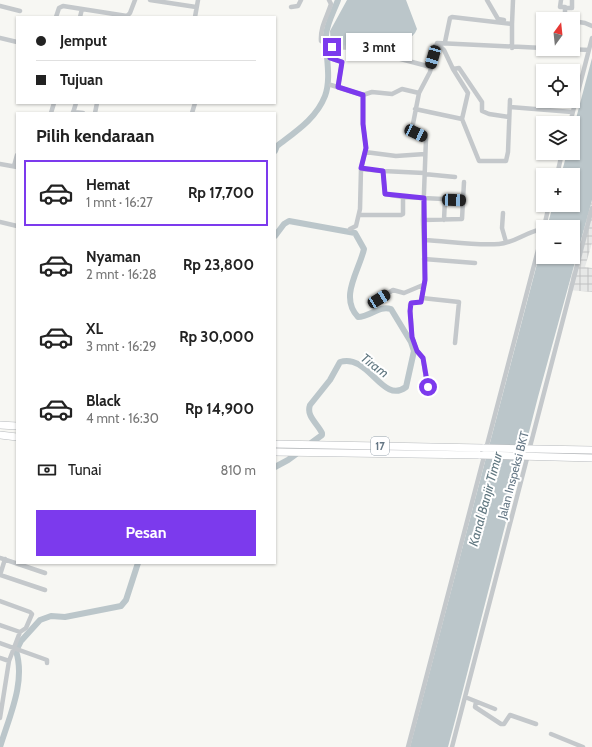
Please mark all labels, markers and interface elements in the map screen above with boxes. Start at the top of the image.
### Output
north arrow [536,12,580,56]
map controls [536,12,580,264]
text: Jemput [60,32,107,50]
callout: 3 mnt [346,33,412,61]
route end [323,38,341,56]
text: 3 mnt [363,39,395,55]
car [424,44,442,70]
button: locate [536,64,580,108]
text: Tujuan [60,71,103,89]
button: layers [536,116,580,160]
car [403,122,429,144]
text: Pilih kendaraan [36,125,154,147]
button: + [536,168,580,212]
icon: car [38,175,74,211]
text: Hemat [86,176,130,194]
text: Rp 17,700 [188,184,254,202]
text: 1 mnt · 16:27 [86,194,153,210]
car [442,194,466,206]
button: − [536,220,580,264]
icon: car [38,247,74,283]
text: Nyaman [86,248,141,266]
text: Rp 23,800 [183,256,254,274]
text: 2 mnt · 16:28 [86,266,157,282]
car [366,288,392,310]
icon: car [38,319,74,355]
text: XL [86,320,103,338]
text: Rp 30,000 [179,328,254,346]
text: 3 mnt · 16:29 [86,338,156,354]
water label: Tiram [358,349,392,381]
route start [419,378,437,396]
icon: car [38,391,74,427]
text: Black [86,392,121,410]
text: Rp 14,900 [185,400,254,418]
text: 4 mnt · 16:30 [86,410,159,426]
street label: Jalan Inspeksi BKT [494,429,532,521]
road number: 17 [371,437,389,455]
water label: Kanal Banjir Timur [465,449,506,548]
icon: cash [36,459,58,481]
text: Tunai [68,461,101,479]
text: 810 m [220,462,256,478]
button: Pesan [36,510,256,556]

